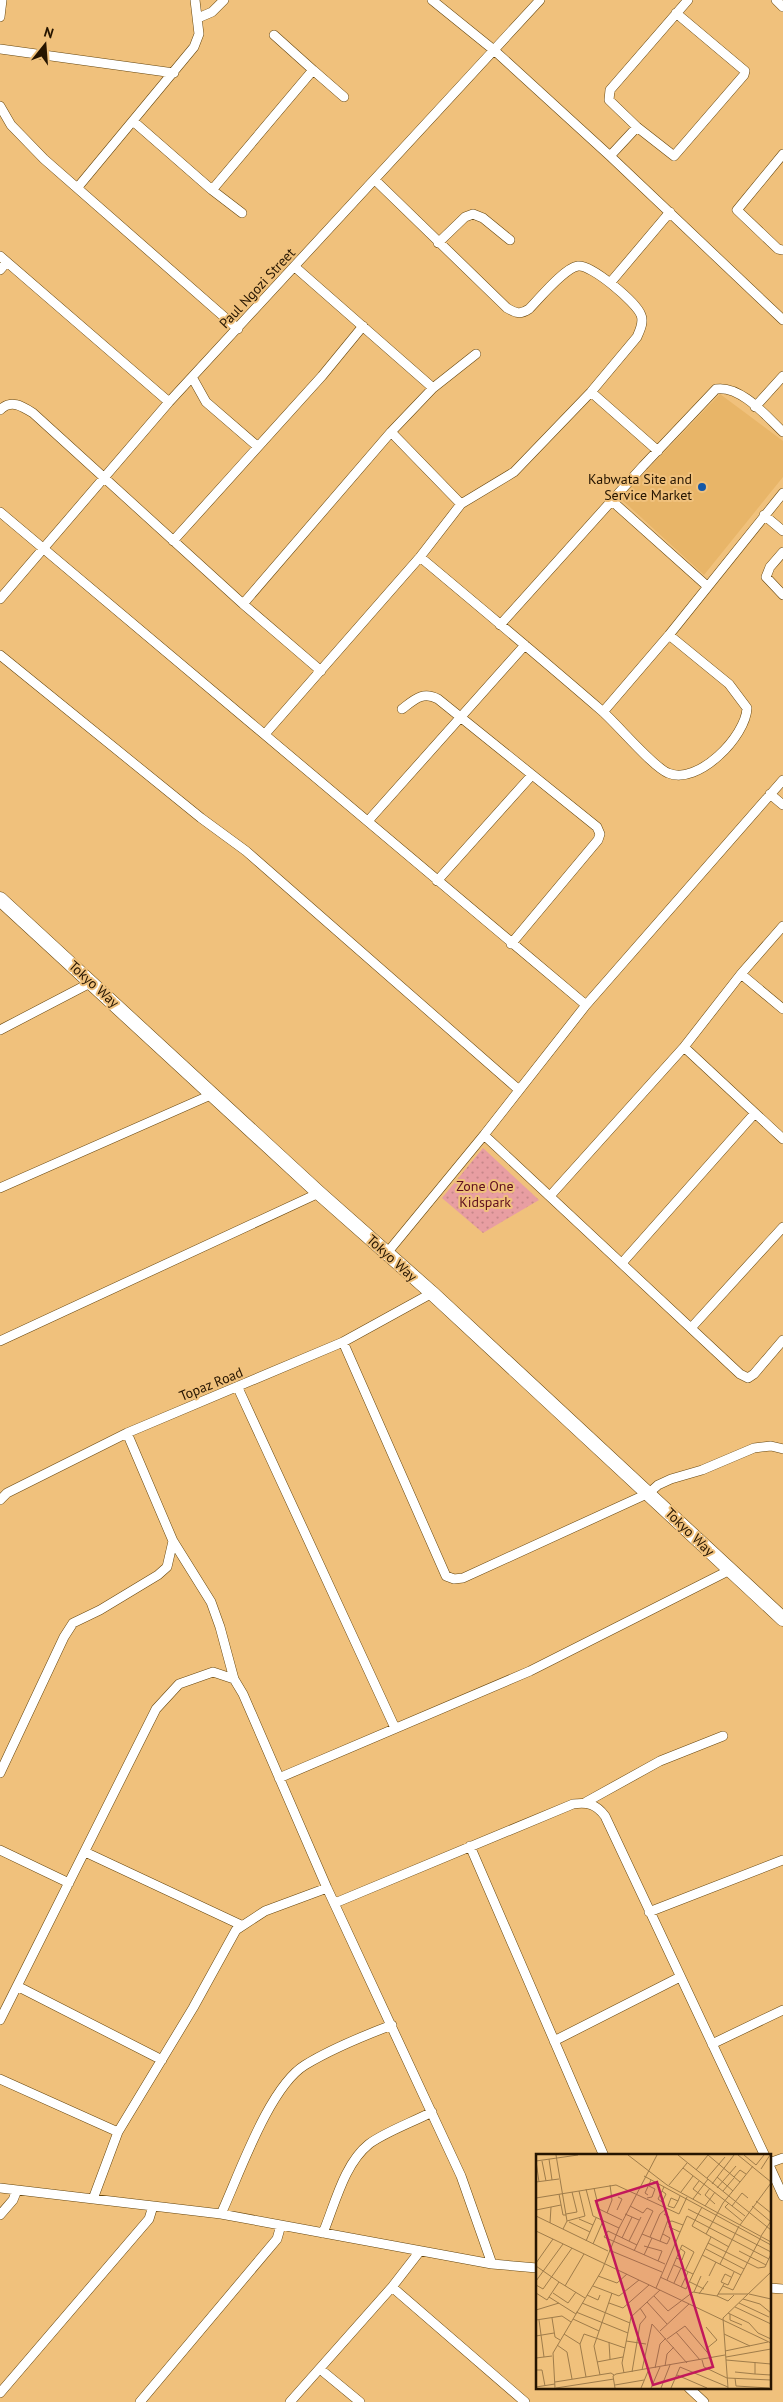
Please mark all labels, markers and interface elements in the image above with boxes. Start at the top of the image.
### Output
north arrow [20,20,70,70]
text: N [42,23,56,43]
street label: Paul Ngozi Street [215,244,299,332]
place label: Kabwata Site and Service Market [588,470,692,504]
marker: Kabwata Site and Service Market [696,481,708,493]
street label: Tokyo Way [65,957,123,1012]
park label: Zone One Kidspark [456,1177,514,1211]
street label: Tokyo Way [363,1231,421,1286]
street label: Topaz Road [176,1363,246,1405]
street label: Tokyo Way [661,1504,719,1560]
inset map [536,2154,770,2390]

